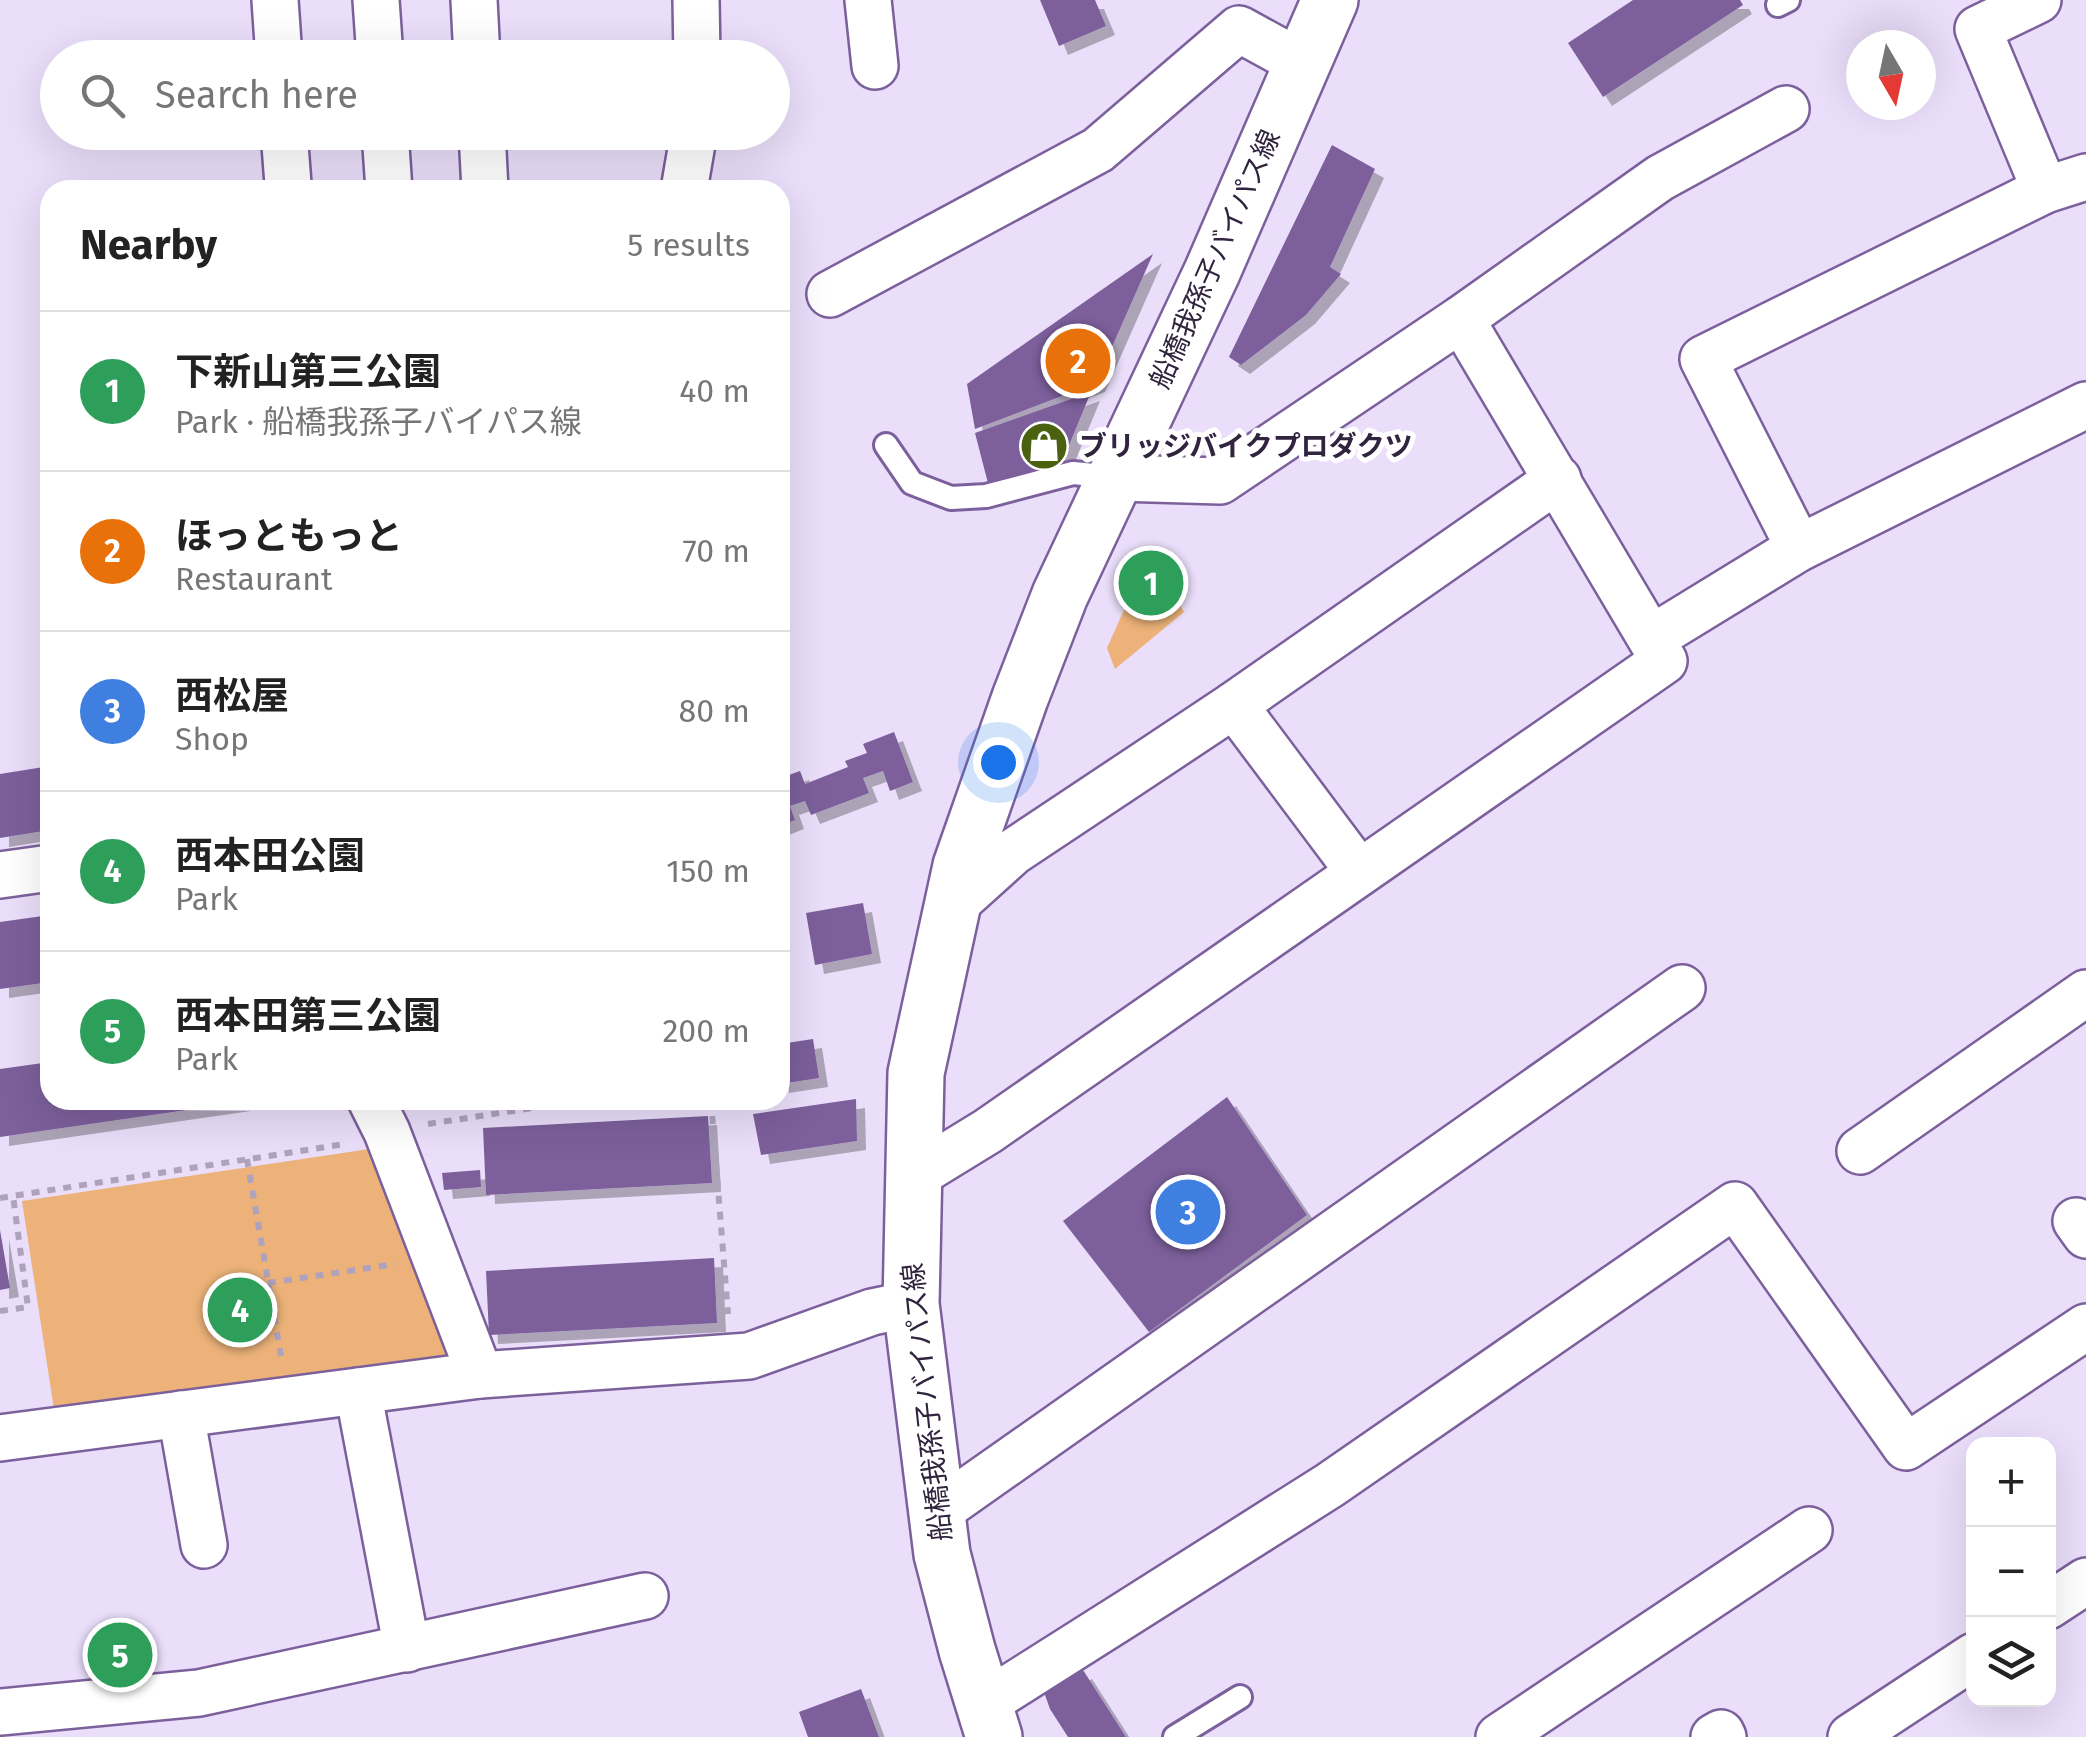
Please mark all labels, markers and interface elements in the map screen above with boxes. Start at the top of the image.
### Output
north arrow [1846,30,1936,120]
search box [40,40,790,150]
icon: search [75,68,130,123]
text: Search here [155,72,358,118]
street label: 船橋我孫子バイパス線 [1143,125,1287,393]
text: Nearby [80,220,217,270]
text: 5 results [627,226,750,264]
pin: 2 [1046,324,1110,398]
text: 下新山第三公園 [175,349,441,395]
text: 1 [105,372,120,410]
text: 40 m [679,372,750,410]
text: Park · 船橋我孫子バイパス線 [175,403,582,441]
shop icon: ブリッジバイクプロダクツ [1018,420,1070,472]
place label: ブリッジバイクプロダクツ [1079,430,1413,463]
text: ほっともっと [175,513,403,559]
text: 2 [104,532,121,570]
text: 70 m [682,532,750,570]
pin: 1 [1118,546,1184,620]
text: Restaurant [175,560,333,598]
text: 西松屋 [175,673,289,719]
text: 3 [104,692,121,730]
text: 80 m [679,692,750,730]
text: Shop [175,720,249,758]
your location [973,737,1024,788]
text: 西本田公園 [175,833,365,879]
text: 4 [103,852,122,890]
text: 150 m [666,852,750,890]
text: Park [175,880,238,918]
text: 西本田第三公園 [175,993,441,1039]
text: 5 [104,1012,121,1050]
text: 200 m [663,1012,750,1050]
text: Park [175,1040,238,1078]
pin: 3 [1156,1174,1220,1250]
street label: 船橋我孫子バイパス線 [896,1261,958,1543]
pin: 4 [208,1272,272,1348]
map controls [1966,1437,2056,1707]
button: + [1966,1437,2056,1527]
button: − [1966,1527,2056,1617]
button: layers [1966,1617,2056,1707]
pin: 5 [88,1618,152,1692]

